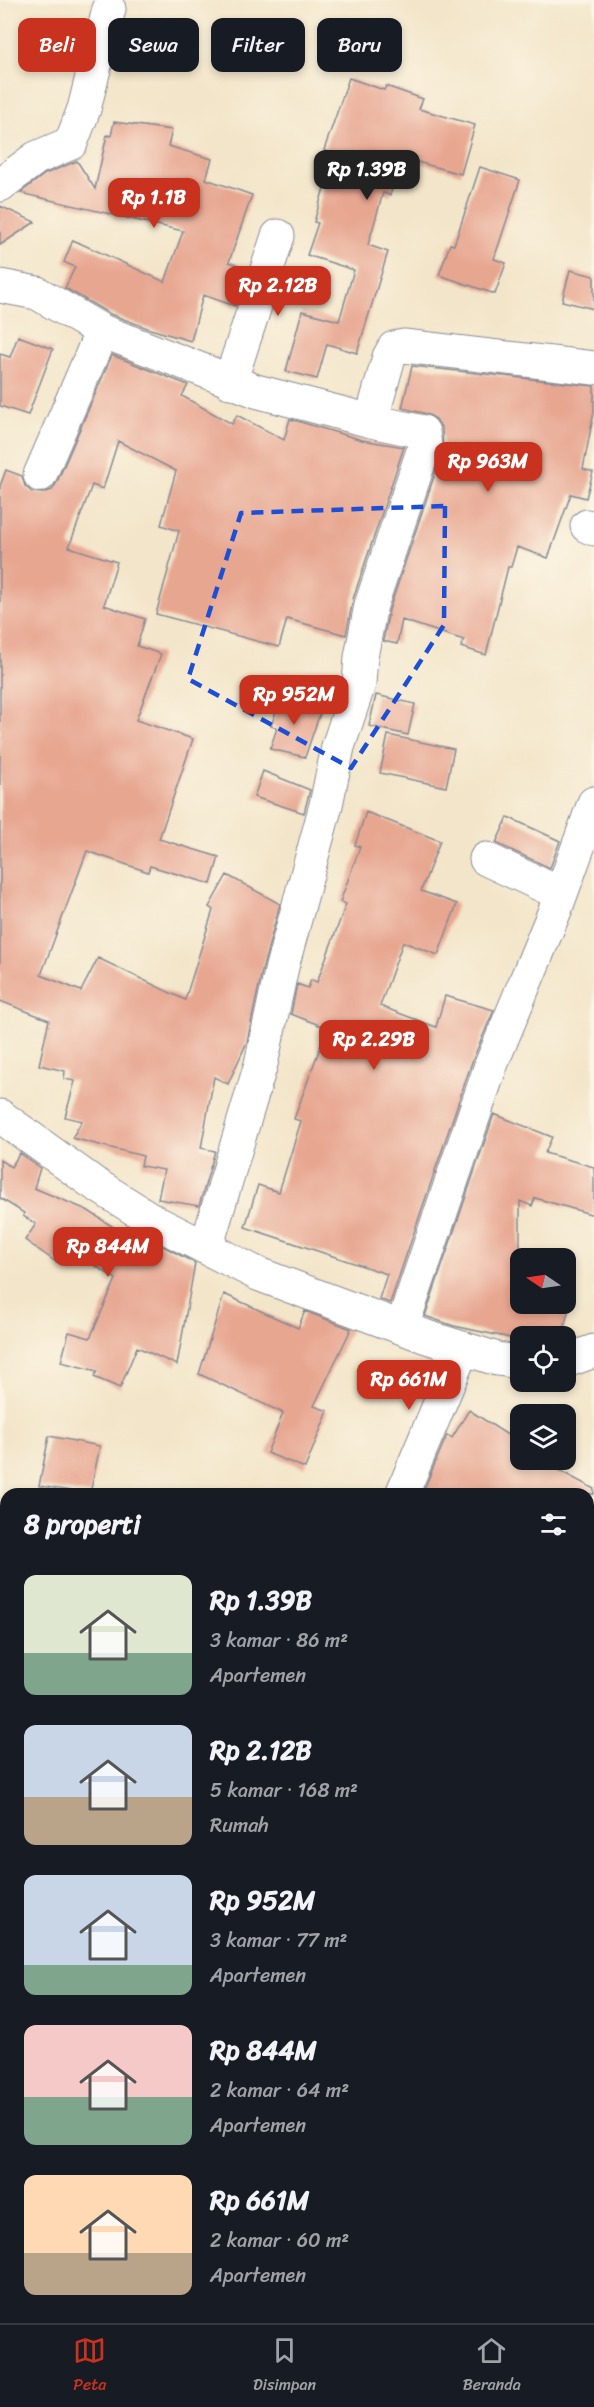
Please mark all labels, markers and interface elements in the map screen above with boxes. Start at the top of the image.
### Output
chip: Beli [18,18,96,72]
chip: Sewa [108,18,199,72]
chip: Filter [211,18,305,72]
chip: Baru [317,18,402,72]
pin: Rp 1.39B [305,150,429,201]
text: Rp 1.39B [328,152,406,187]
pin: Rp 1.1B [99,178,209,229]
text: Rp 1.1B [122,180,186,215]
pin: Rp 2.12B [216,266,340,317]
text: Rp 2.12B [239,268,317,303]
pin: Rp 963M [433,442,543,493]
text: Rp 963M [448,444,528,479]
pin: Rp 952M [239,675,349,726]
text: Rp 952M [253,677,335,712]
pin: Rp 2.29B [312,1020,436,1071]
text: Rp 2.29B [333,1022,415,1057]
pin: Rp 844M [53,1227,163,1278]
text: Rp 844M [67,1229,149,1264]
north arrow [510,1248,576,1314]
map controls [510,1248,576,1470]
button: locate [510,1326,576,1392]
pin: Rp 661M [354,1360,464,1411]
text: Rp 661M [371,1362,447,1397]
button: layers [510,1404,576,1470]
text: 8 properti [24,1501,140,1547]
icon: filters [537,1508,570,1541]
text: Rp 1.39B [210,1577,312,1623]
icon: home [72,1599,144,1671]
text: 3 kamar · 86 m² [210,1623,348,1658]
text: Apartemen [210,1658,306,1693]
text: Rp 2.12B [210,1727,312,1773]
icon: home [72,1749,144,1821]
text: 5 kamar · 168 m² [210,1773,358,1808]
text: Rumah [210,1808,269,1843]
text: Rp 952M [210,1877,315,1923]
icon: home [72,1899,144,1971]
text: 3 kamar · 77 m² [210,1923,347,1958]
text: Apartemen [210,1958,306,1993]
text: Rp 844M [210,2027,317,2073]
icon: home [72,2049,144,2121]
text: 2 kamar · 64 m² [210,2073,349,2108]
text: Apartemen [210,2108,306,2143]
text: Rp 661M [210,2177,309,2223]
icon: home [72,2199,144,2271]
text: 2 kamar · 60 m² [210,2223,349,2258]
text: Apartemen [210,2258,306,2293]
tab: Peta [73,2334,106,2399]
tab: Disimpan [253,2334,316,2399]
tab: Beranda [463,2334,521,2399]

